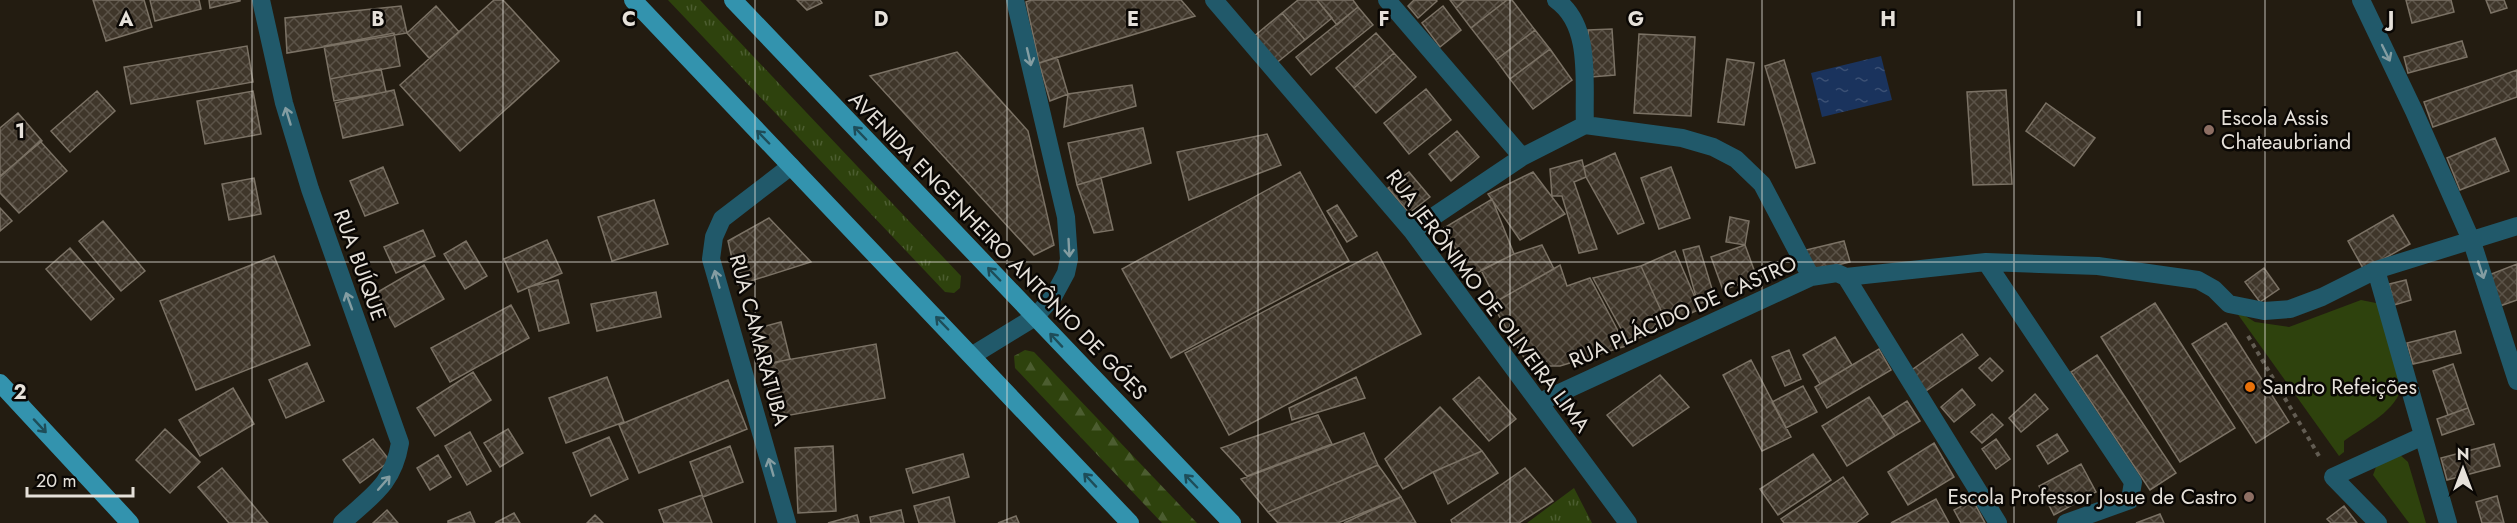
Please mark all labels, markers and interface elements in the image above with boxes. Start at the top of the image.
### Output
text: A [118,5,134,34]
text: B [371,5,385,34]
text: C [622,5,636,34]
text: D [874,5,888,34]
text: E [1127,5,1139,34]
text: F [1378,5,1390,34]
text: G [1628,5,1644,34]
text: H [1880,5,1896,34]
text: I [2136,5,2142,34]
text: J [2384,5,2394,34]
one-way arrow [2381,43,2393,61]
one-way arrow [1023,47,1035,66]
street label: AVENIDA ENGENHEIRO ANTÔNIO DE GÓES [842,85,1154,407]
place label: Escola Assis Chateaubriand [2221,103,2351,157]
one-way arrow [282,107,293,126]
text: 1 [15,117,25,146]
marker: Escola Assis Chateaubriand [2202,123,2216,137]
one-way arrow [852,126,867,141]
one-way arrow [756,129,770,144]
street label: RUA JERÔNIMO DE OLIVEIRA LIMA [1379,163,1597,439]
street label: RUA BUÍQUE [326,205,394,325]
one-way arrow [1063,237,1074,257]
street label: RUA PLÁCIDO DE CASTRO [1564,248,1802,376]
street label: RUA CAMARATUBA [722,251,796,429]
one-way arrow [2476,260,2487,279]
one-way arrow [987,267,1001,282]
one-way arrow [710,270,722,289]
one-way arrow [343,292,354,311]
one-way arrow [934,316,949,331]
one-way arrow [1050,333,1064,348]
place label: Sandro Refeições [2262,372,2417,402]
text: 2 [13,378,27,407]
marker: Sandro Refeições [2243,380,2257,394]
one-way arrow [33,418,47,433]
north arrow [2433,439,2493,499]
text: N [2457,443,2469,466]
one-way arrow [765,458,776,477]
scale bar [27,460,134,498]
text: 20 m [36,468,76,494]
one-way arrow [1083,473,1097,488]
one-way arrow [1184,473,1199,488]
one-way arrow [377,476,391,491]
place label: Escola Professor Josue de Castro [1948,482,2237,512]
marker: Escola Professor Josue de Castro [2242,490,2256,504]

